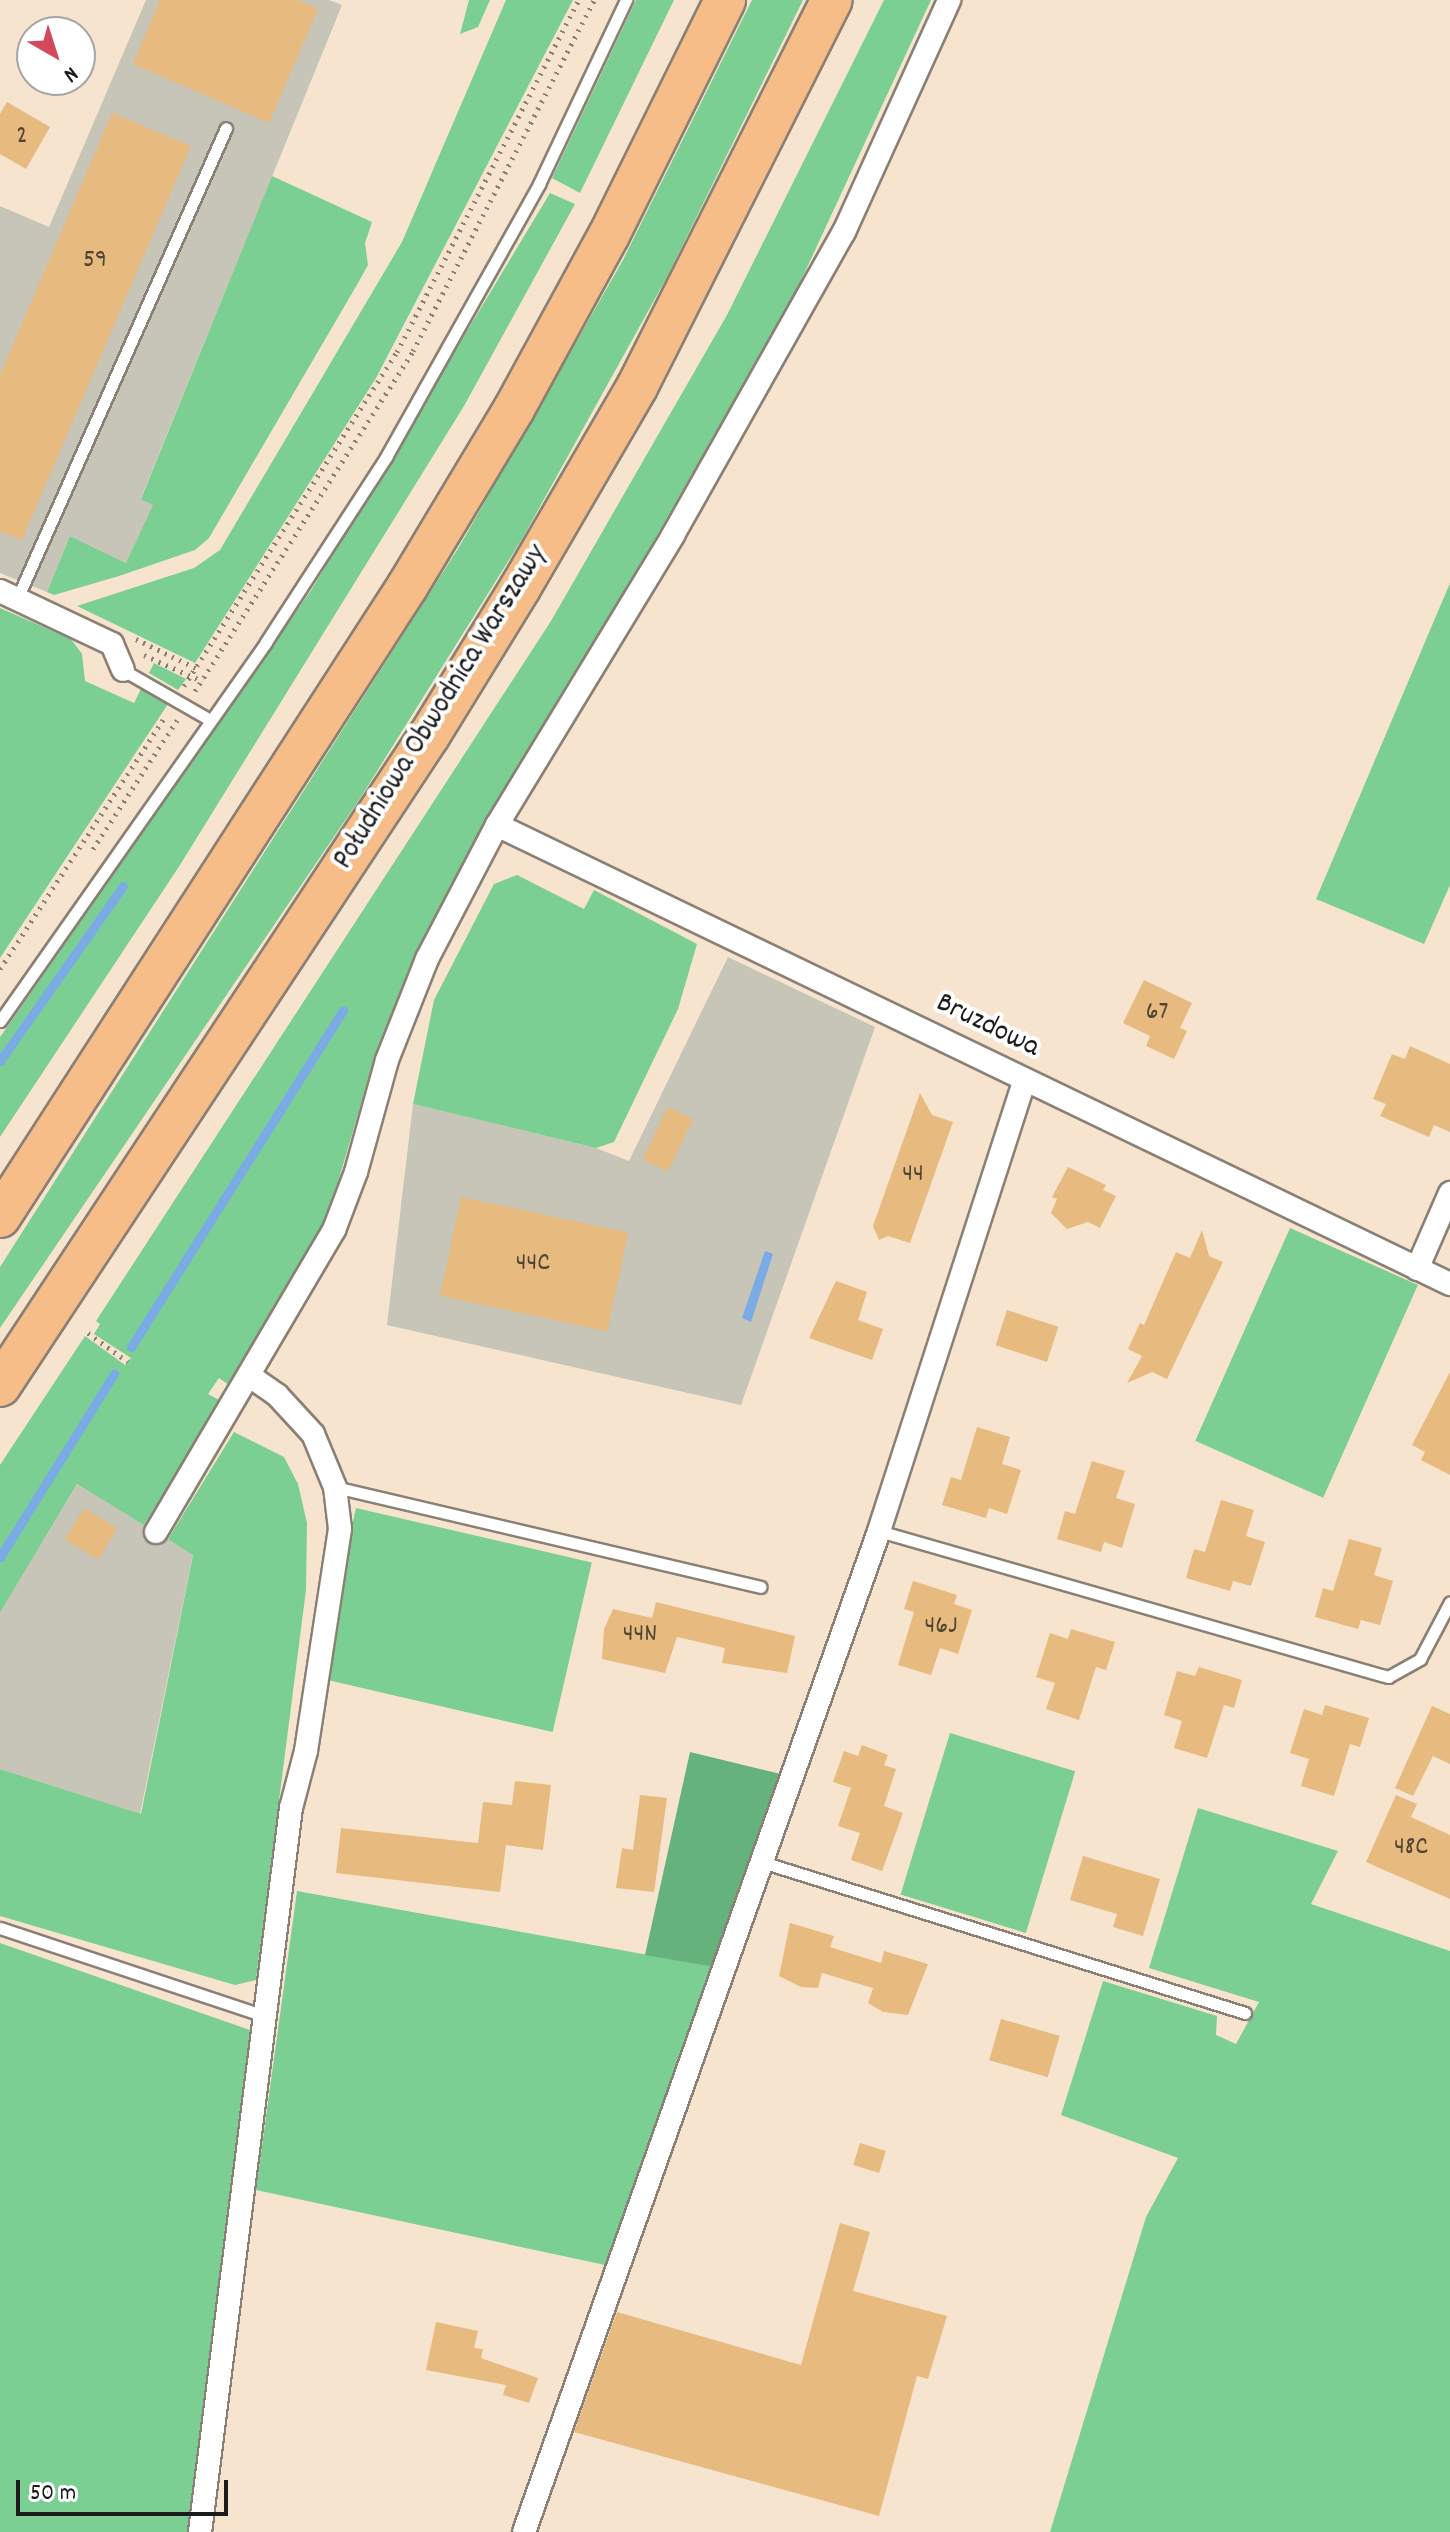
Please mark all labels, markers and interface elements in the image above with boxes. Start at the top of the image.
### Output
north arrow [16,16,96,96]
text: N [56,58,84,89]
house number: 2 [16,121,28,153]
house number: 59 [83,245,107,277]
street label: Południowa Obwodnica Warszawy [327,539,557,877]
street label: Bruzdowa [929,987,1045,1067]
house number: 67 [1146,997,1168,1029]
house number: 44 [902,1159,924,1191]
house number: 44C [516,1248,550,1280]
house number: 46J [925,1611,957,1643]
house number: 44N [623,1619,657,1651]
house number: 48C [1394,1832,1428,1864]
scale bar [20,2464,232,2514]
text: 50 m [30,2477,76,2511]

